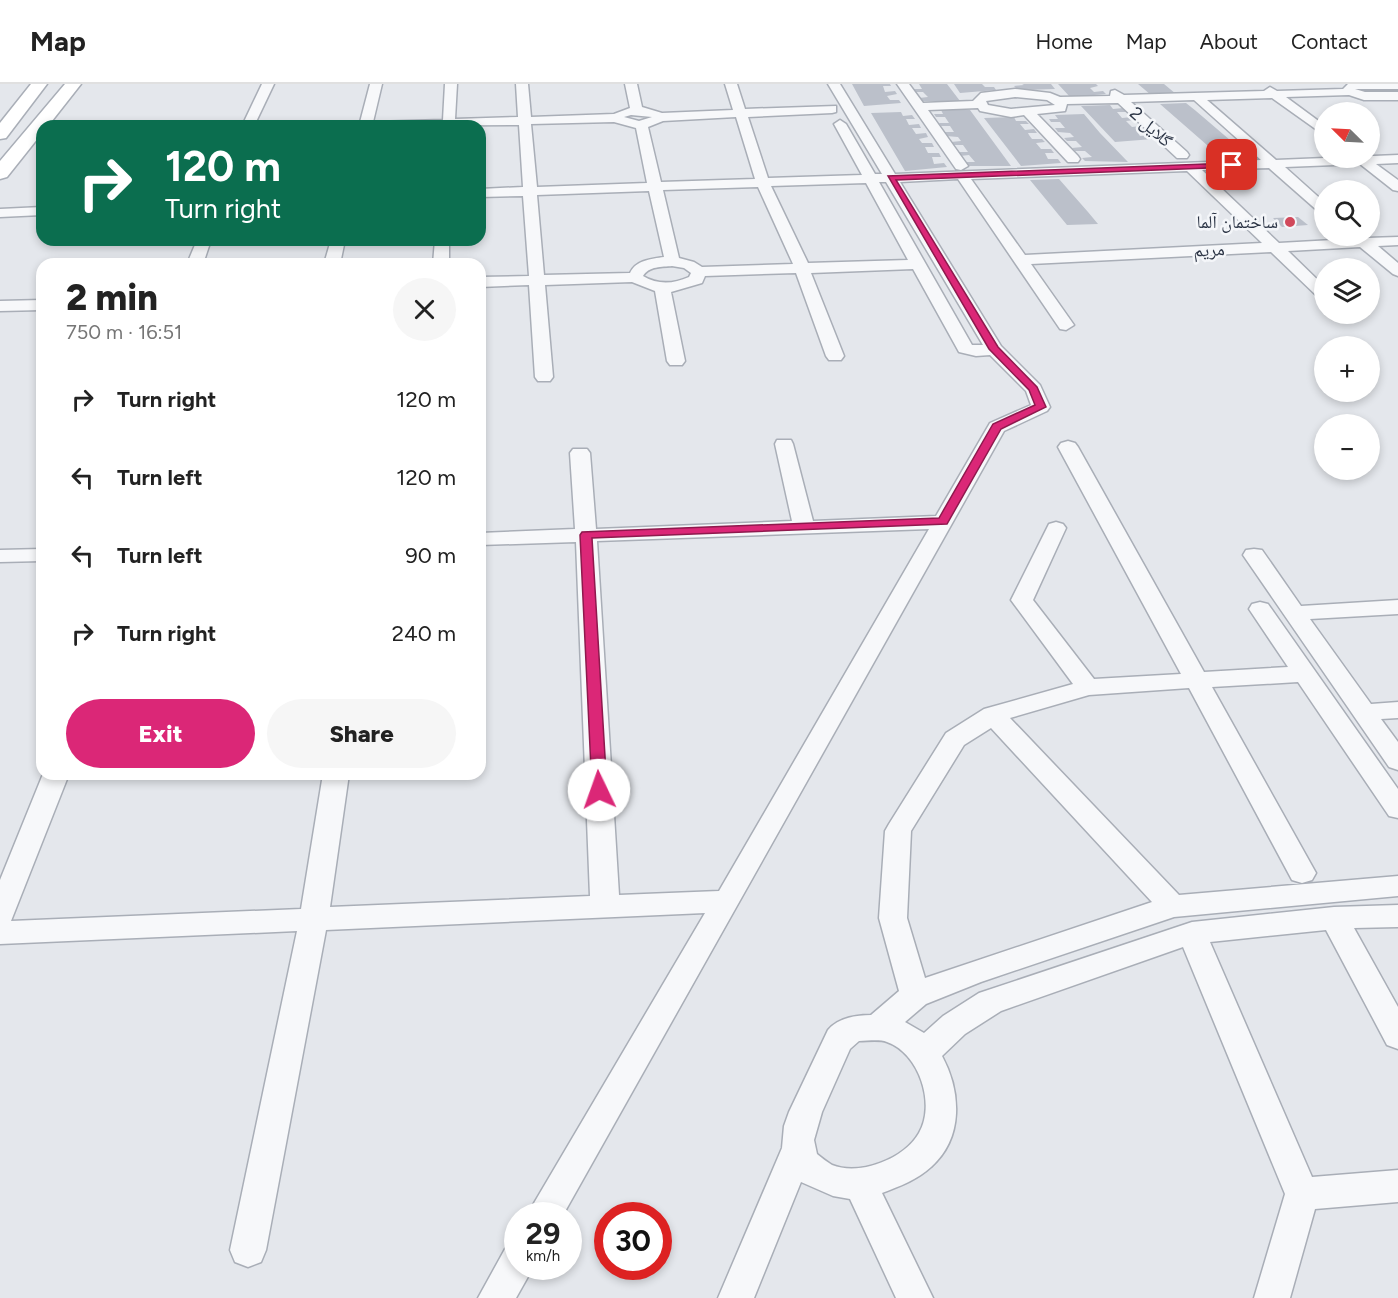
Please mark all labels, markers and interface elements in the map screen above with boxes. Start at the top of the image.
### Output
text: Map [30,24,86,58]
text: Home [1036,29,1093,54]
text: Map [1126,29,1167,54]
text: About [1200,29,1258,54]
text: Contact [1291,29,1368,54]
street label: گلایل 2 [1125,102,1177,152]
north arrow [1314,102,1380,168]
map controls [1314,102,1380,480]
pin [1206,139,1257,190]
text: 120 m [165,141,281,192]
icon: right [66,144,144,222]
icon: arrive [1215,148,1248,181]
button: search [1314,180,1380,246]
text: Turn right [165,192,281,225]
place label: ساختمان آلما [1197,211,1278,233]
marker: ساختمان آلما [1283,215,1297,229]
street label: مریم [1193,238,1225,263]
button: layers [1314,258,1380,324]
text: 2 min [66,276,158,319]
button: close [393,278,456,341]
text: 750 m · 16:51 [66,320,182,344]
button: + [1314,336,1380,402]
icon: right [66,383,99,416]
text: Turn right [117,386,216,413]
text: 120 m [396,386,456,413]
button: − [1314,414,1380,480]
icon: left [66,461,99,494]
text: Turn left [117,464,203,491]
text: 120 m [396,464,456,491]
icon: left [66,539,99,572]
text: Turn left [117,542,203,569]
text: 90 m [405,542,456,569]
icon: right [66,617,99,650]
text: Turn right [117,620,216,647]
text: 240 m [392,620,456,647]
button: Exit [66,699,255,768]
button: Share [267,699,456,768]
position arrow [567,758,631,822]
speed limit sign: 30 [594,1202,672,1280]
text: 29 [526,1215,560,1252]
text: km/h [526,1247,560,1265]

